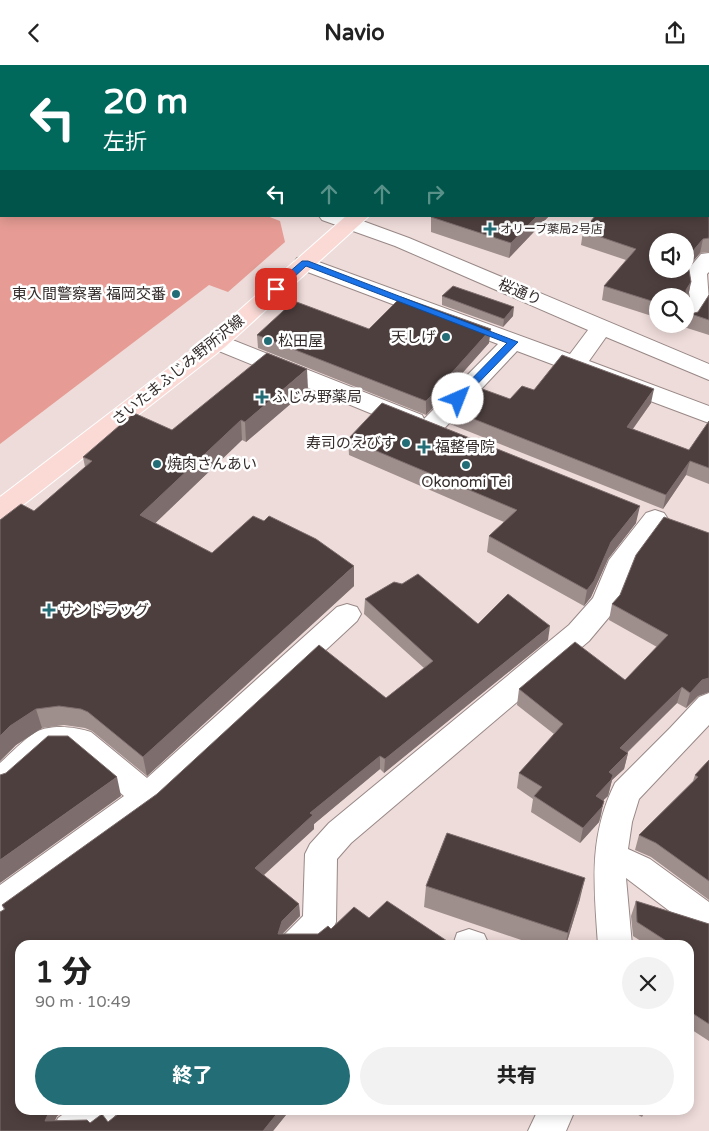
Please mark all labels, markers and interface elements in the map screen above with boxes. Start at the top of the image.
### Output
icon: back [20,19,48,47]
icon: share [661,19,689,47]
text: Navio [324,20,385,46]
text: 20 m [103,81,188,123]
icon: left [20,85,85,150]
text: 左折 [103,129,147,155]
icon: left [262,180,290,208]
icon: ahead [315,180,343,208]
icon: ahead [368,180,396,208]
icon: right [421,180,449,208]
place label: オリーブ薬局2号店 [500,222,603,236]
marker: オリーブ薬局2号店 [484,223,496,235]
map controls [649,233,694,333]
button: sound [649,233,694,278]
pin [255,268,297,310]
icon: arrive [262,275,290,303]
street label: 桜通り [496,275,544,309]
place label: 東入間警察署 福岡交番 [12,285,166,303]
marker: 東入間警察署 福岡交番 [170,288,182,300]
button: search [649,288,694,333]
street label: さいたまふじみ野所沢線 [108,311,248,429]
place label: 天しげ [391,328,436,346]
marker: 天しげ [440,331,452,343]
place label: 松田屋 [278,332,323,350]
marker: 松田屋 [262,335,274,347]
position arrow [431,372,483,424]
place label: ふじみ野薬局 [272,388,362,406]
marker: ふじみ野薬局 [256,391,268,403]
place label: 寿司のえびす [306,434,396,452]
marker: 寿司のえびす [400,437,412,449]
place label: 福整骨院 [435,438,495,456]
marker: 福整骨院 [417,440,431,454]
place label: 焼肉さんあい [167,455,257,473]
marker: 焼肉さんあい [151,458,163,470]
marker: Okonomi Tei [460,459,472,471]
place label: Okonomi Tei [421,473,511,491]
place label: サンドラッグ [59,601,149,619]
marker: サンドラッグ [43,604,55,616]
text: 1 分 [35,954,92,991]
button: close [622,957,674,1009]
text: 90 m · 10:49 [35,992,131,1012]
button: 終了 [35,1047,350,1105]
button: 共有 [360,1047,674,1105]

